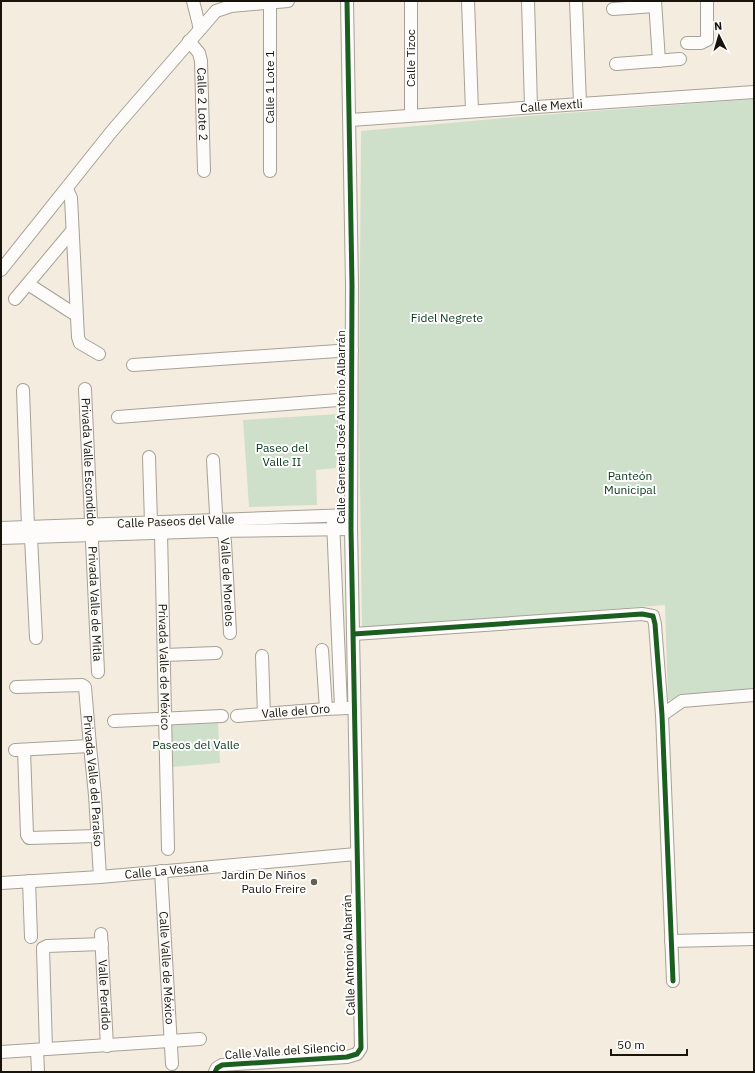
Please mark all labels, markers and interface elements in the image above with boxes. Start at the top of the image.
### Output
north arrow [699,16,739,56]
text: N [714,19,723,33]
street label: Calle Tizoc [403,29,418,87]
street label: Calle 1 Lote 1 [262,50,277,124]
street label: Calle 2 Lote 2 [194,67,211,141]
street label: Calle Mextli [520,96,583,115]
park label: Fidel Negrete [411,310,484,325]
street label: Calle General José Antonio Albarrán [333,330,348,524]
street label: Privada Valle Escondido [78,397,99,527]
park label: Paseo del Valle II [256,440,308,469]
park label: Panteón Municipal [604,468,656,497]
street label: Calle Paseos del Valle [117,511,235,531]
street label: Valle de Morelos [217,537,238,627]
street label: Privada Valle de Mitla [85,546,106,662]
street label: Privada Valle de México [156,603,173,731]
street label: Valle del Oro [261,701,331,721]
street label: Privada Valle del Paraíso [80,715,106,847]
park label: Paseos del Valle [152,737,240,752]
street label: Calle La Vesana [124,859,210,882]
place label: Jardin De Niños Paulo Freire [221,867,306,896]
marker: Jardin De Niños Paulo Freire [309,877,319,887]
street label: Calle Antonio Albarrán [339,894,358,1016]
street label: Calle Valle de México [156,911,178,1025]
street label: Valle Perdido [95,959,114,1031]
scale bar [611,1031,687,1057]
text: 50 m [617,1037,645,1052]
street label: Calle Valle del Silencio [224,1039,346,1062]

